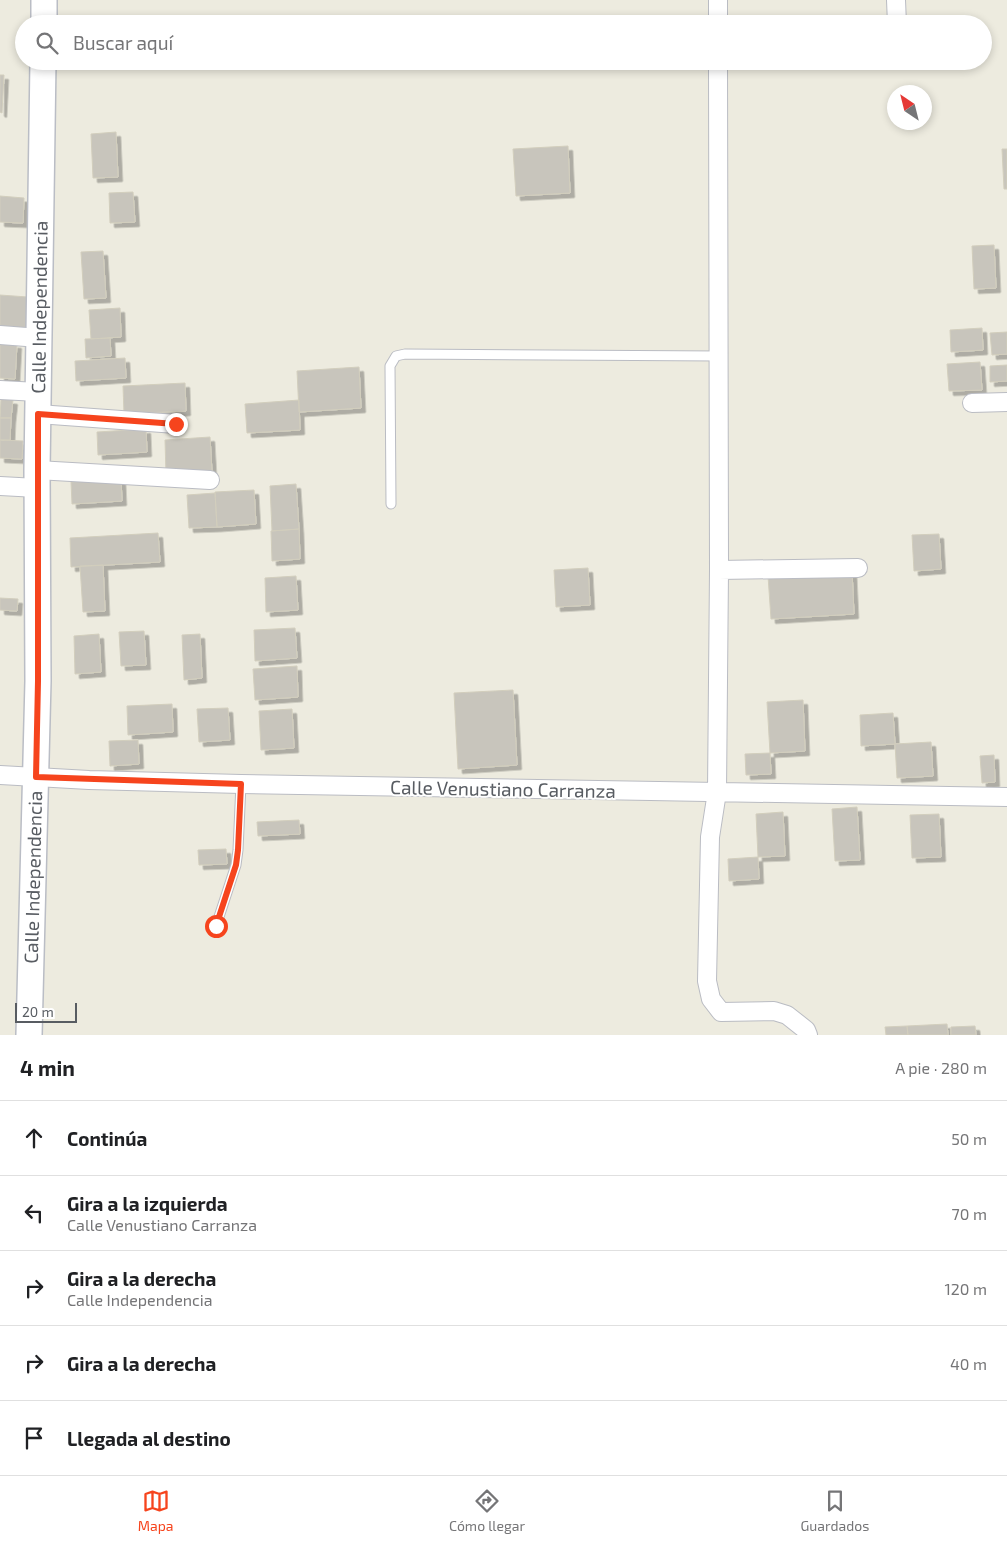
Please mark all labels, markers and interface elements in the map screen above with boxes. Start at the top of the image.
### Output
search box [15,15,992,70]
icon: search [33,29,61,57]
text: Buscar aquí [73,31,173,54]
north arrow [887,85,932,130]
street label: Calle Independencia [26,220,52,394]
route end [165,413,188,436]
street label: Calle Venustiano Carranza [390,775,616,802]
street label: Calle Independencia [19,790,46,964]
route start [205,915,228,938]
scale bar [15,1000,78,1023]
text: 20 m [22,1003,54,1020]
text: 4 min [20,1055,75,1080]
text: A pie · 280 m [895,1058,987,1077]
icon: ahead [20,1124,48,1152]
text: Continúa [67,1127,147,1150]
text: 50 m [951,1129,987,1148]
text: Gira a la izquierda [67,1192,228,1215]
icon: left [20,1199,48,1227]
text: 70 m [952,1204,987,1223]
text: Calle Venustiano Carranza [67,1215,257,1234]
text: Gira a la derecha [67,1267,216,1290]
icon: right [20,1274,48,1302]
text: 120 m [944,1279,987,1298]
text: Calle Independencia [67,1290,213,1309]
icon: right [20,1349,48,1377]
text: Gira a la derecha [67,1352,216,1375]
text: 40 m [950,1354,987,1373]
icon: arrive [20,1424,48,1452]
text: Llegada al destino [67,1427,231,1450]
tab: Mapa [138,1487,174,1534]
tab: Cómo llegar [449,1487,525,1534]
tab: Guardados [801,1487,869,1534]

